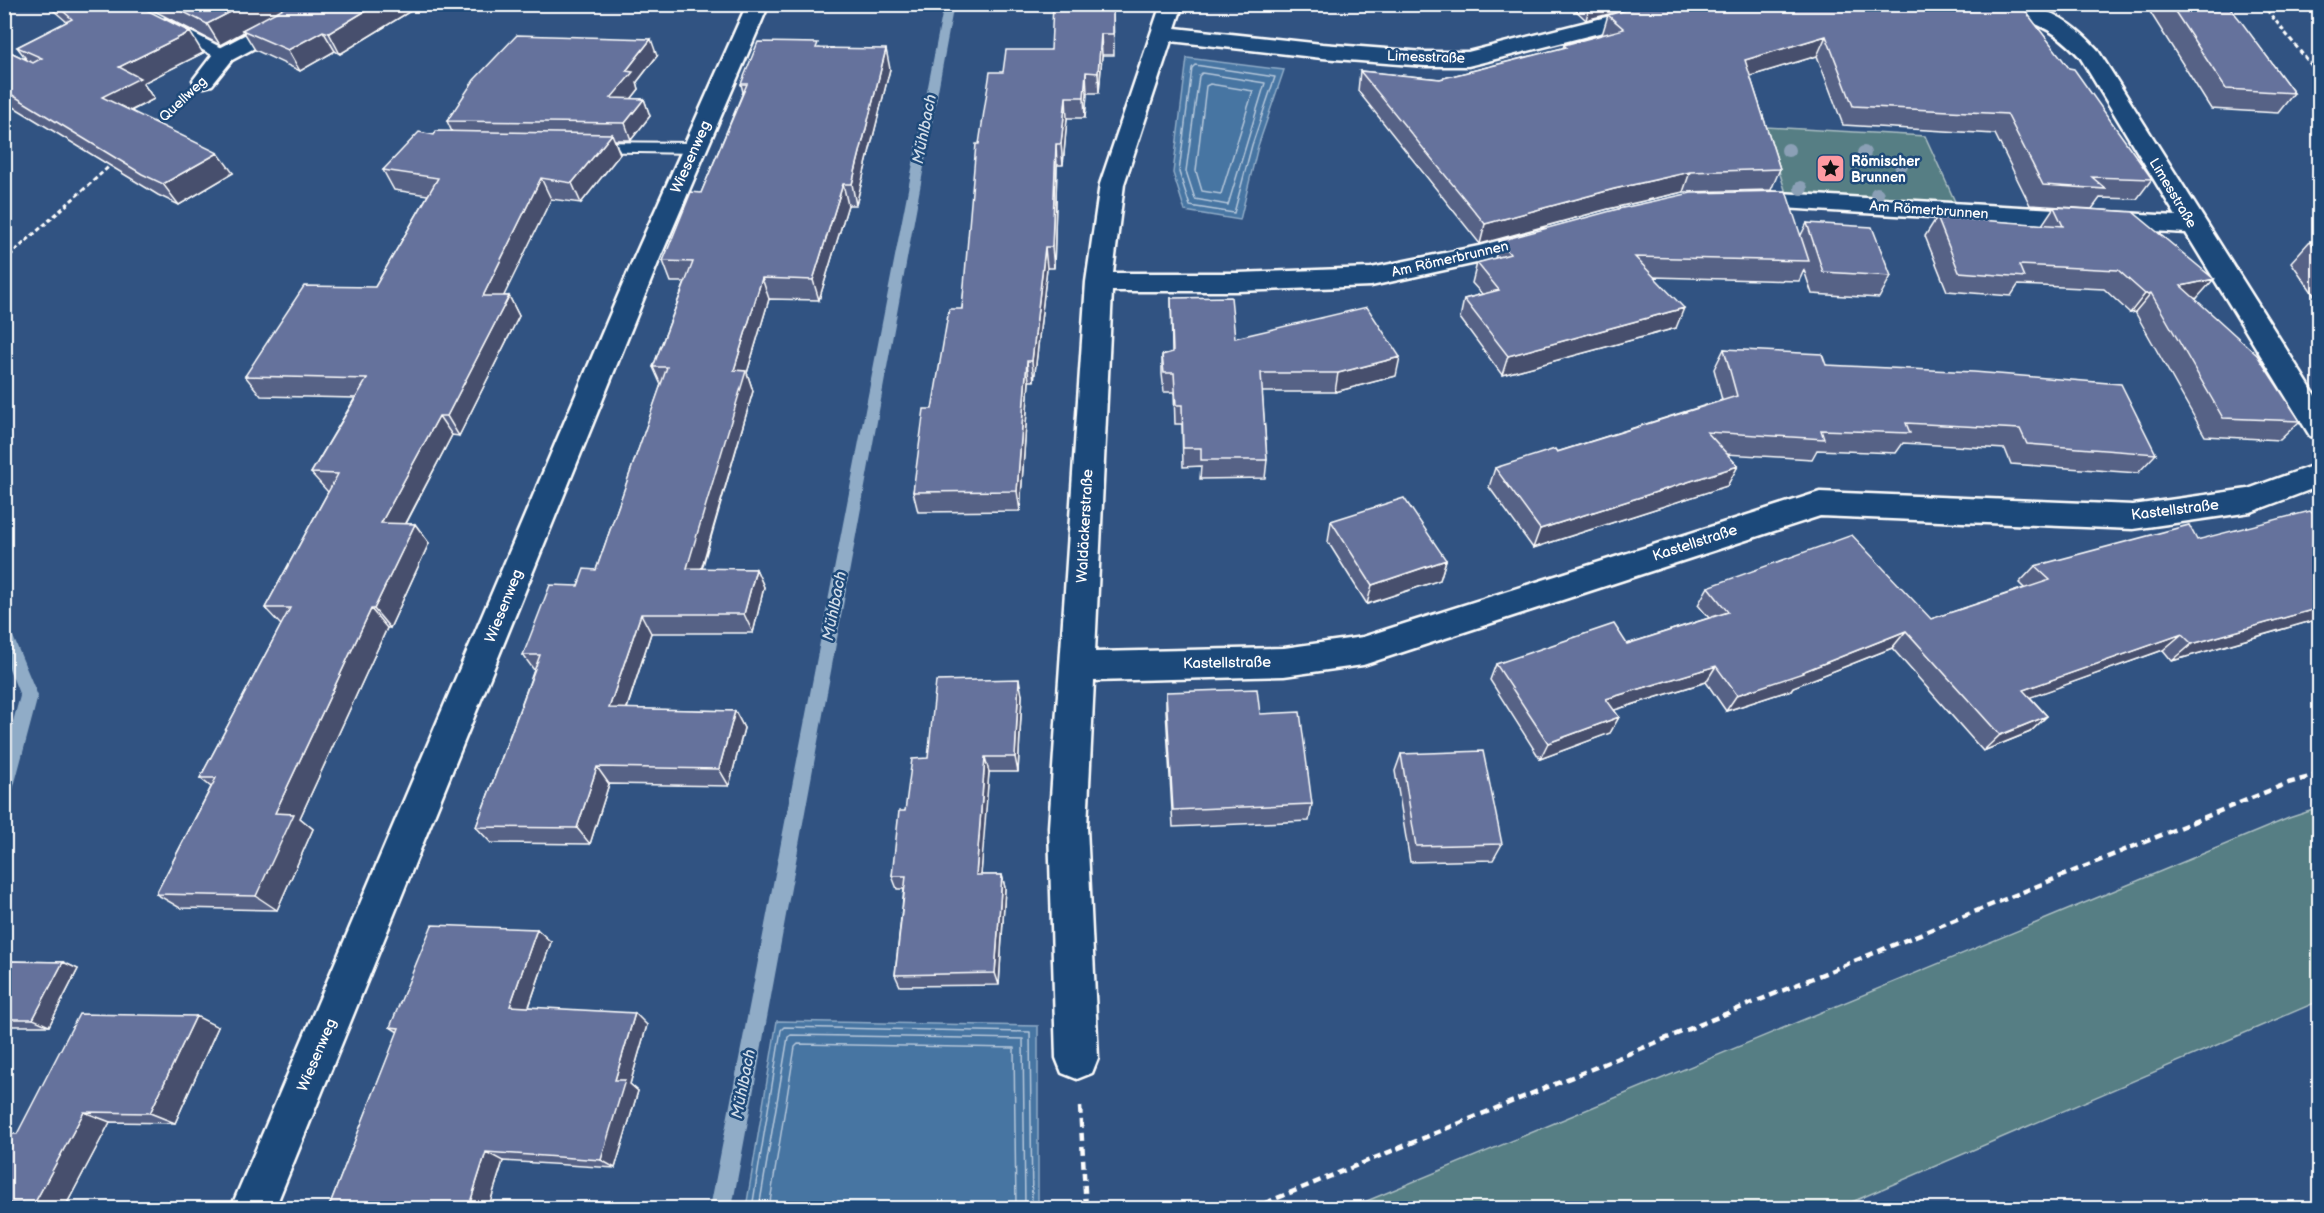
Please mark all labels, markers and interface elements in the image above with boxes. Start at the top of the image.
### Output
street label: Limesstraße [1387,47,1465,67]
street label: Quellweg [156,73,210,125]
water label: Mühlbach [909,92,941,165]
street label: Wiesenweg [667,118,715,196]
place icon: Römischer Brunnen [1814,153,1846,185]
place label: Römischer Brunnen [1851,153,1920,186]
street label: Limesstraße [2146,155,2200,231]
street label: Am Römerbrunnen [1869,197,1989,223]
street label: Am Römerbrunnen [1390,237,1510,281]
street label: Waldäckerstraße [1073,469,1097,583]
street label: Kastellstraße [2130,495,2220,525]
street label: Kastellstraße [1650,520,1740,566]
street label: Wiesenweg [481,566,527,646]
water label: Mühlbach [819,569,851,642]
street label: Kastellstraße [1183,653,1271,673]
street label: Wiesenweg [293,1016,341,1094]
water label: Mühlbach [728,1047,760,1120]

